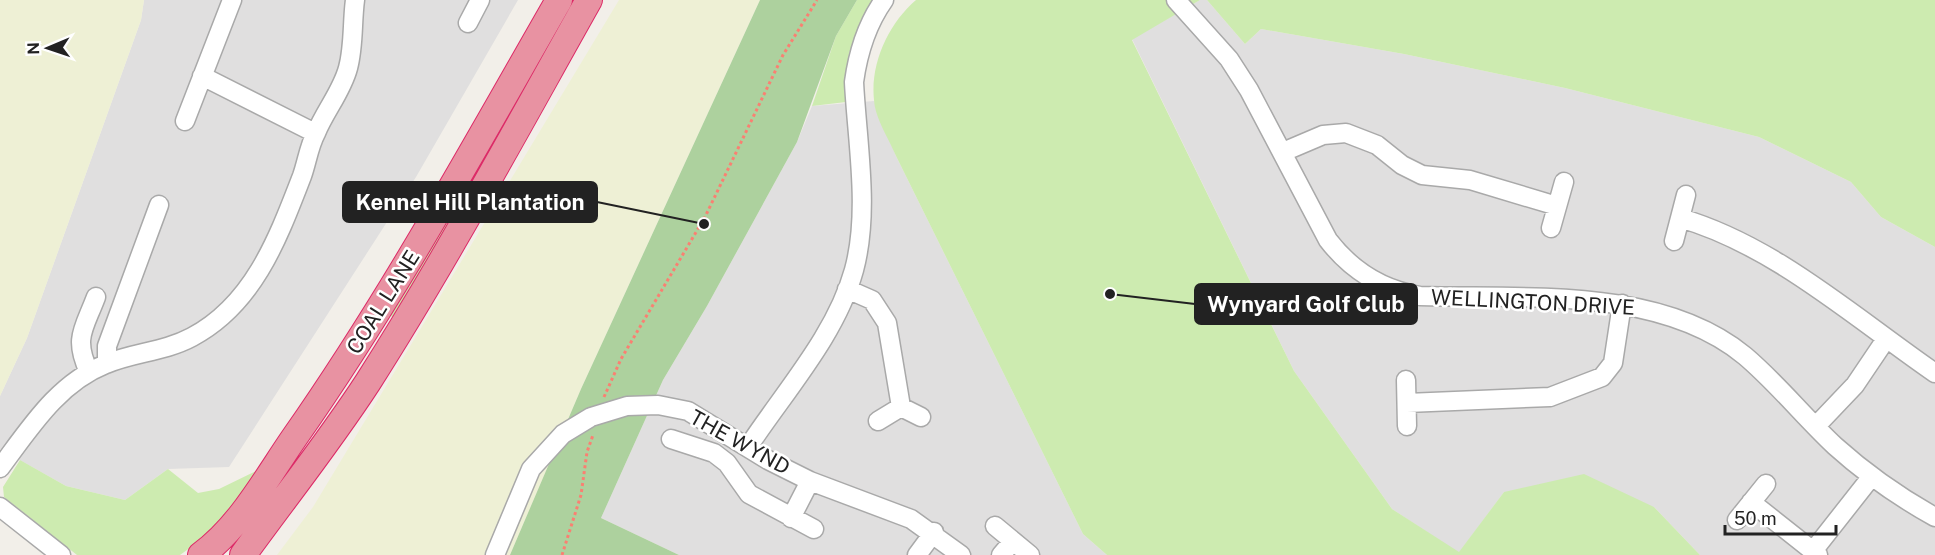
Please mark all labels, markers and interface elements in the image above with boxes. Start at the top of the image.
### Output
north arrow [18,18,78,78]
text: N [24,42,43,55]
callout: Kennel Hill Plantation [343,182,597,222]
text: Kennel Hill Plantation [355,189,585,215]
street label: COAL LANE [341,246,425,358]
callout: Wynyard Golf Club [1195,284,1417,324]
street label: WELLINGTON DRIVE [1430,284,1636,320]
text: Wynyard Golf Club [1207,291,1405,317]
street label: THE WYND [686,404,794,480]
scale bar [1725,498,1836,536]
text: 50 m [1734,508,1777,529]

